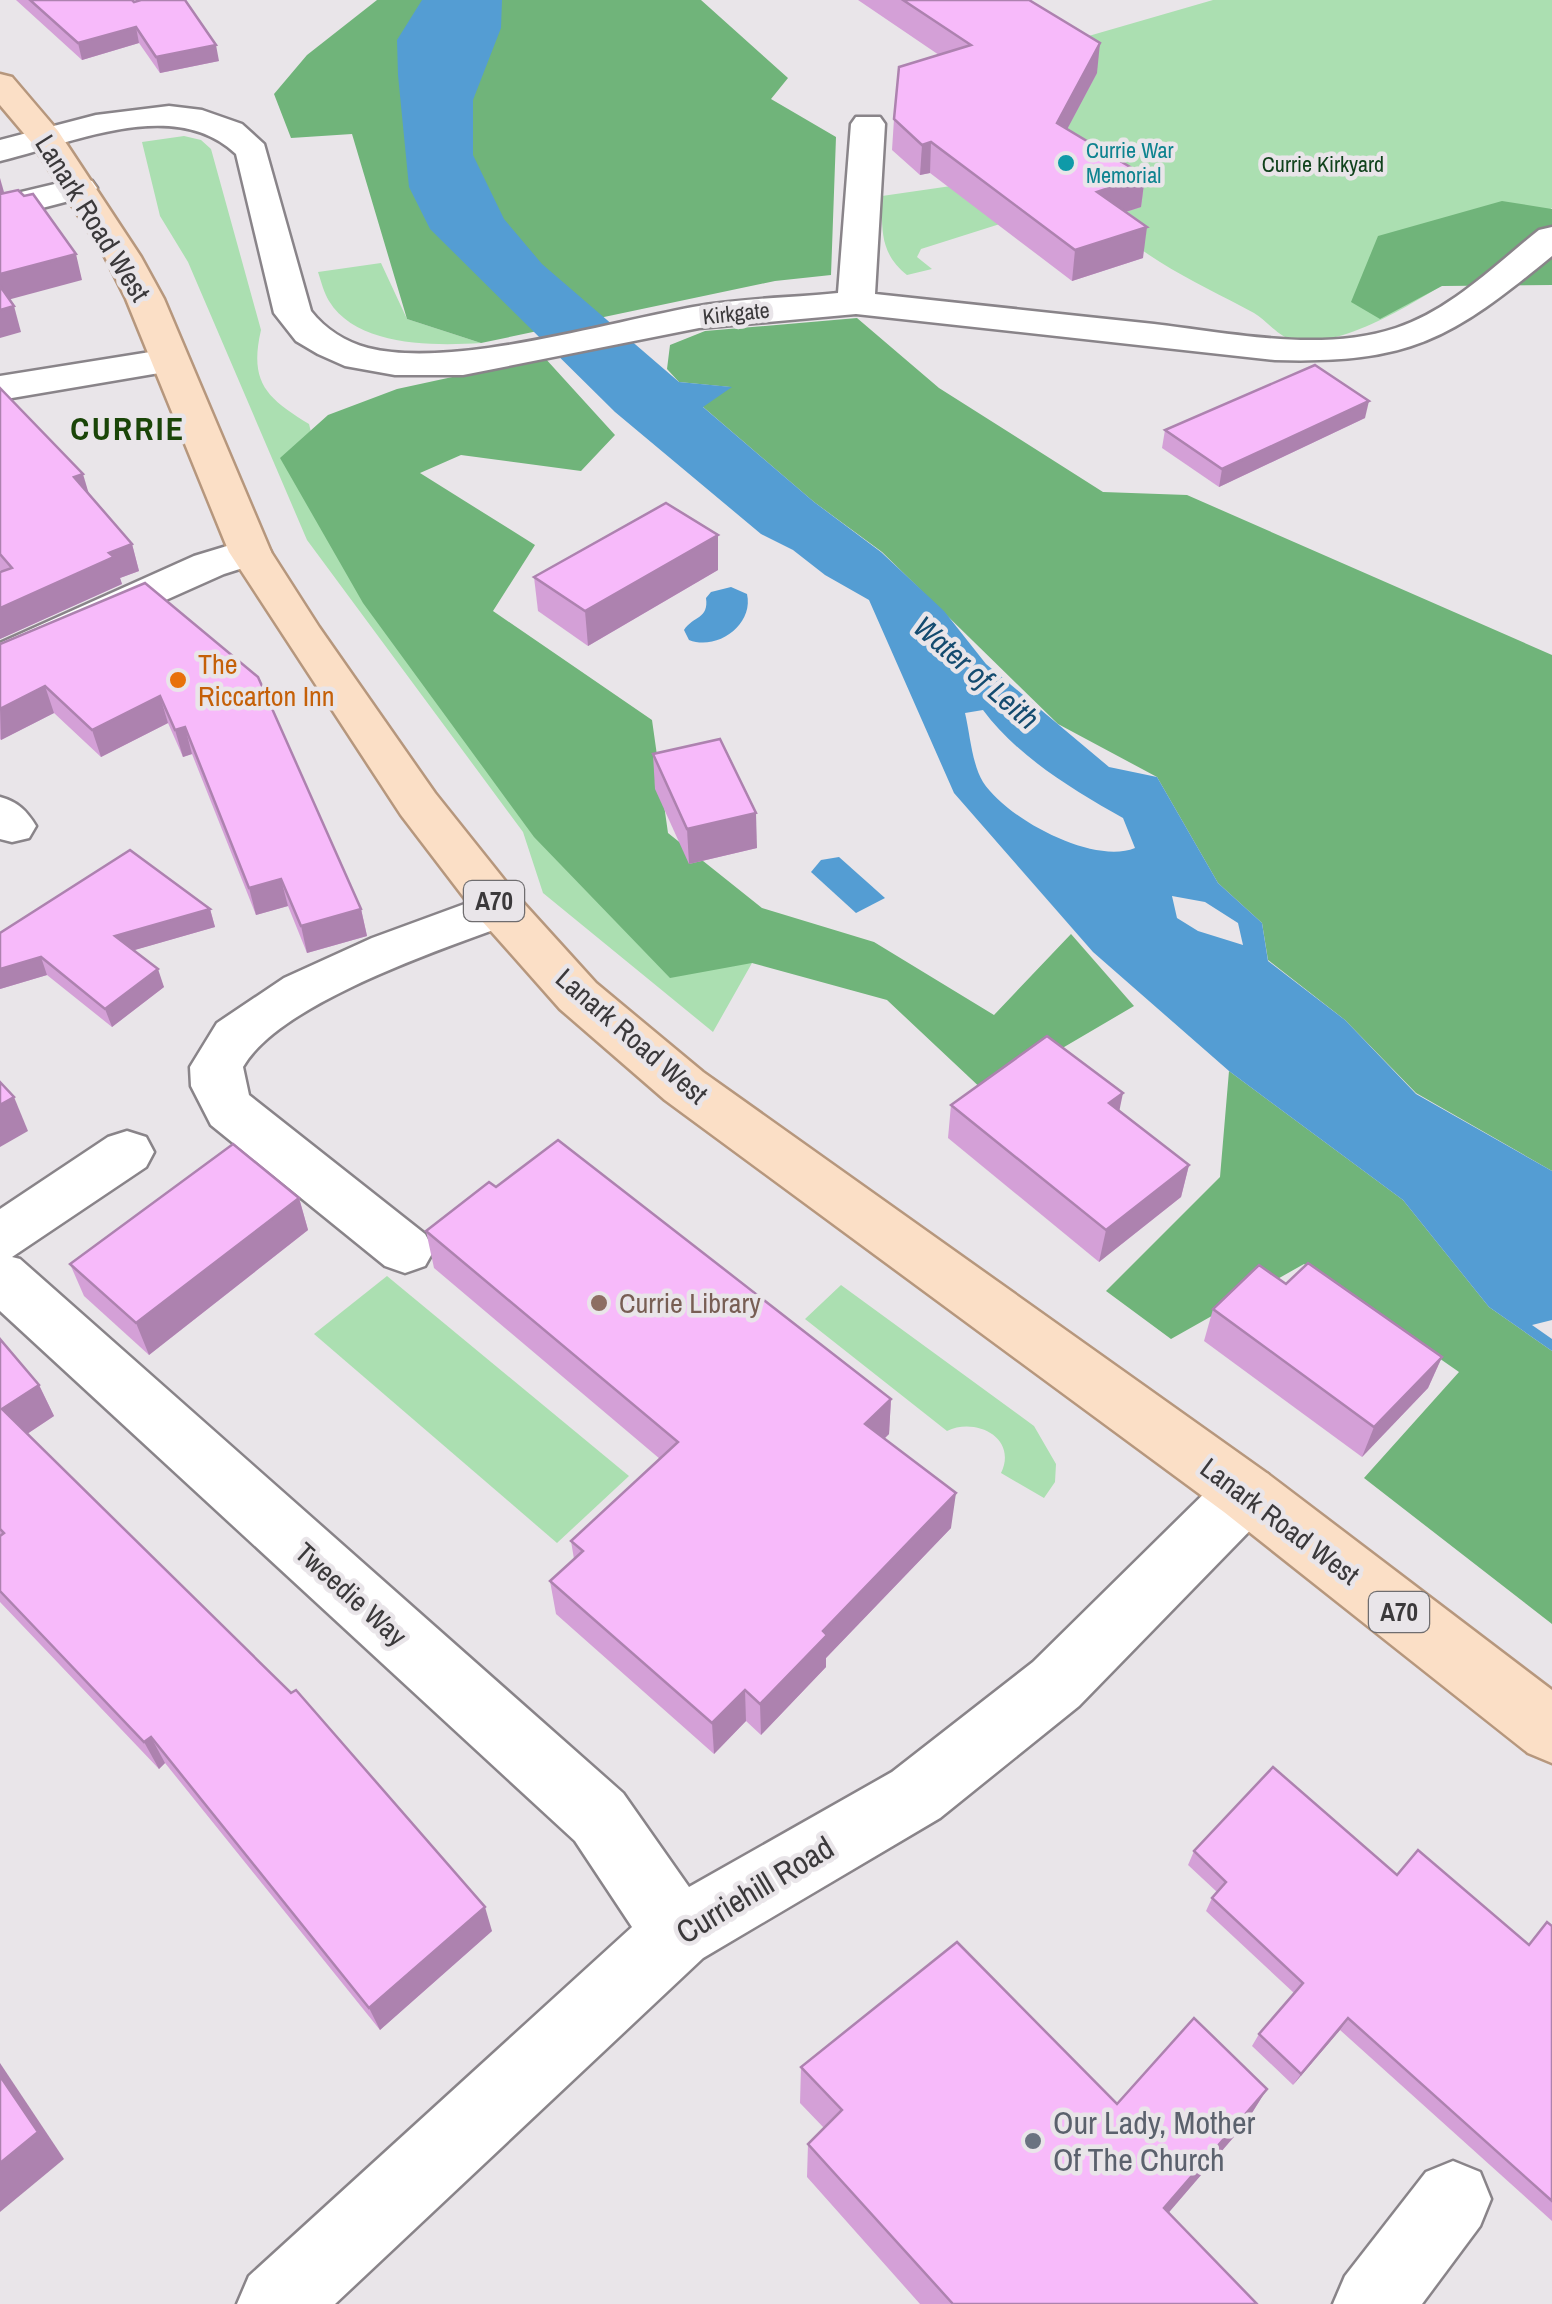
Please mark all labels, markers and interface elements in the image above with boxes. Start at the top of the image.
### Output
street label: Lanark Road West [27,127,159,309]
place label: Currie War Memorial [1086,135,1174,190]
park label: Currie Kirkyard [1262,149,1384,179]
marker: Currie War Memorial [1055,152,1077,174]
street label: Kirkgate [701,295,771,331]
district label: CURRIE [70,407,186,450]
water label: Water of Leith [905,607,1048,738]
place label: The Riccarton Inn [198,645,335,715]
marker: The Riccarton Inn [167,669,189,691]
road number: A70 [464,881,524,921]
street label: Lanark Road West [548,959,716,1113]
place label: Currie Library [619,1284,761,1322]
marker: Currie Library [588,1292,610,1314]
street label: Lanark Road West [1193,1449,1367,1593]
street label: Tweedie Way [287,1534,415,1655]
road number: A70 [1369,1592,1429,1632]
street label: Curriehill Road [668,1826,841,1953]
place label: Our Lady, Mother Of The Church [1053,2101,1256,2181]
marker: Our Lady, Mother Of The Church [1022,2130,1044,2152]

